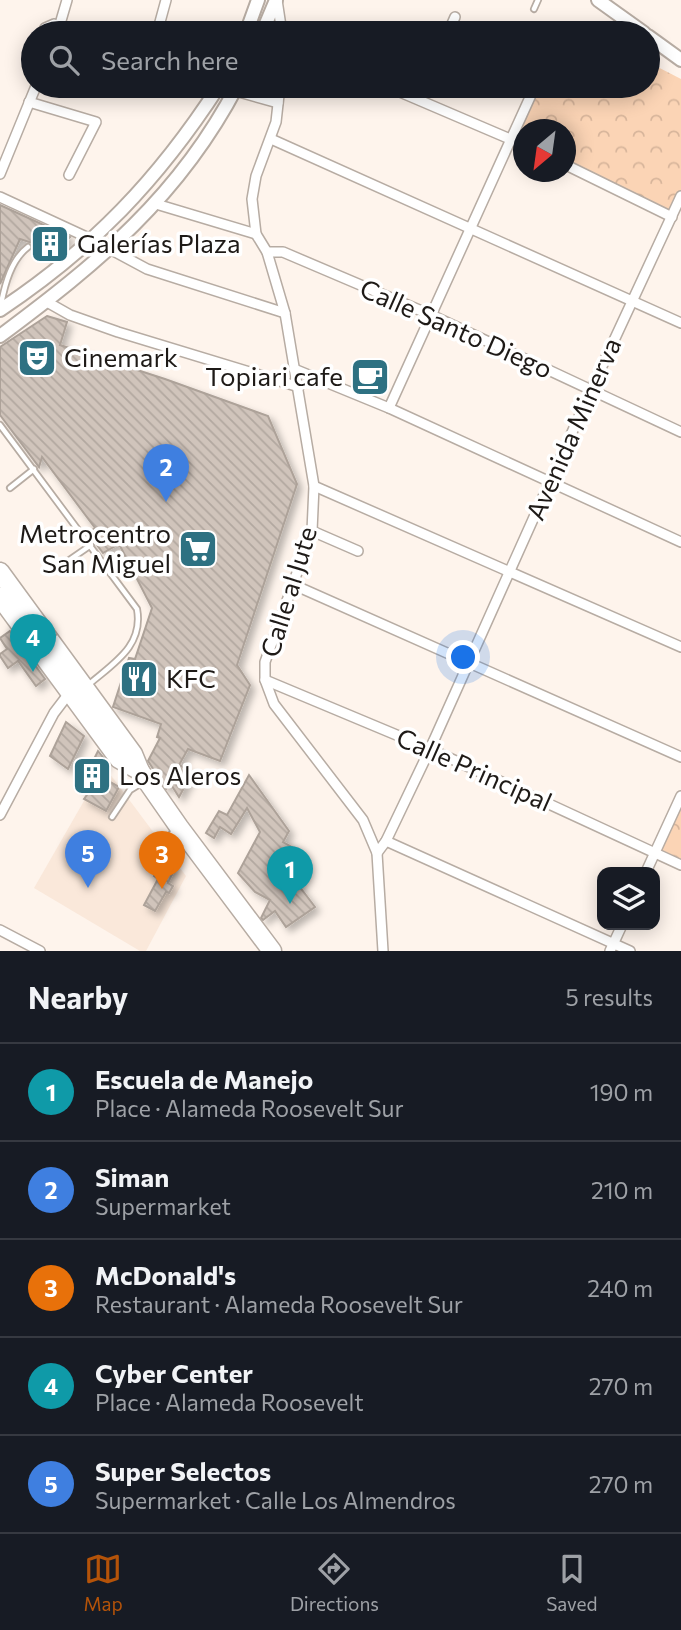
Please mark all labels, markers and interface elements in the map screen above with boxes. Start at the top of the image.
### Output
search box [21,21,660,98]
icon: search [45,41,83,79]
text: Search here [101,44,239,75]
north arrow [513,119,576,182]
building icon: Galerías Plaza [29,223,71,265]
place label: Galerías Plaza [77,227,241,258]
street label: Calle Santo Diego [356,271,557,384]
street label: Avenida Minerva [519,333,627,524]
theatre icon: Cinemark [16,337,58,379]
place label: Cinemark [64,341,178,372]
cafe icon: Topiari cafe [349,356,391,398]
place label: Topiari cafe [205,360,343,391]
pin: 2 [143,444,189,502]
place label: Metrocentro San Miguel [19,517,171,578]
street label: Calle al Jute [253,523,322,661]
supermarket icon: Metrocentro San Miguel [177,528,219,570]
pin: 4 [10,614,56,672]
your location [446,640,480,674]
restaurant icon: KFC [118,658,160,700]
place label: KFC [166,662,216,693]
street label: Calle Principal [392,721,557,817]
building icon: Los Aleros [71,755,113,797]
place label: Los Aleros [119,759,241,790]
pin: 5 [65,830,111,888]
pin: 3 [139,831,185,889]
pin: 1 [267,846,313,904]
map controls [597,867,660,930]
button: layers [597,867,660,930]
text: Nearby [28,978,128,1015]
text: 5 results [565,983,653,1011]
text: Escuela de Manejo [95,1063,313,1094]
text: 1 [46,1078,56,1106]
text: 190 m [590,1078,653,1106]
text: Place · Alameda Roosevelt Sur [95,1094,404,1122]
text: Siman [95,1161,169,1192]
text: 2 [44,1176,58,1204]
text: 210 m [591,1176,653,1204]
text: Supermarket [95,1192,231,1220]
text: McDonald's [95,1259,236,1290]
text: 3 [44,1274,58,1302]
text: 240 m [587,1274,653,1302]
text: Restaurant · Alameda Roosevelt Sur [95,1290,463,1318]
text: Cyber Center [95,1357,253,1388]
text: 4 [44,1372,58,1400]
text: 270 m [589,1372,653,1400]
text: Place · Alameda Roosevelt [95,1388,364,1416]
text: Super Selectos [95,1455,271,1486]
text: 5 [44,1470,58,1498]
text: 270 m [589,1470,653,1498]
text: Supermarket · Calle Los Almendros [95,1486,456,1514]
tab: Map [84,1550,123,1615]
tab: Directions [290,1550,379,1615]
tab: Saved [546,1550,597,1615]

